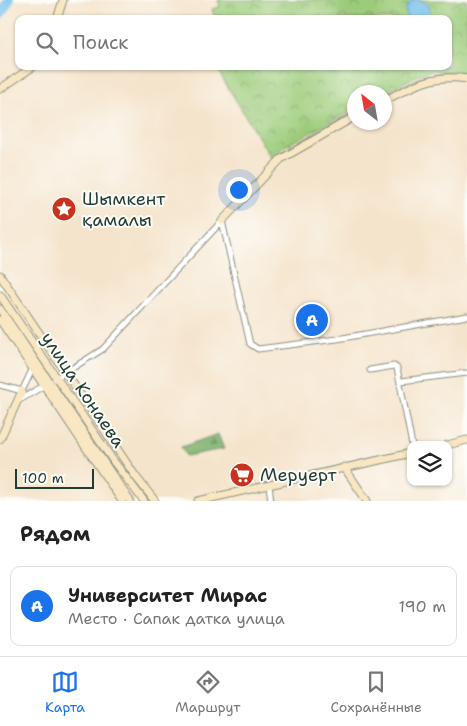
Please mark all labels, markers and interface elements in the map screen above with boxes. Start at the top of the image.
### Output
search box [15,15,452,70]
icon: search [33,29,61,57]
text: Поиск [73,30,128,55]
north arrow [347,85,392,130]
your location [226,177,252,203]
place label: Шымкент қамалы [82,187,166,232]
place icon: Шымкент қамалы [51,196,77,222]
pin: A [296,301,328,339]
street label: улица Конаева [35,328,131,452]
map controls [407,441,452,486]
button: layers [407,441,452,486]
supermarket icon: Меруерт [229,462,255,488]
place label: Меруерт [260,463,337,487]
scale bar [15,466,94,489]
text: 100 m [22,469,64,487]
text: Рядом [20,520,90,548]
text: Университет Мирас [68,583,267,608]
text: A [31,596,43,617]
text: 190 m [399,596,446,617]
text: Место · Сапак датка улица [68,608,285,629]
tab: Карта [45,668,85,716]
tab: Маршрут [175,668,240,716]
tab: Сохранённые [331,668,422,716]

